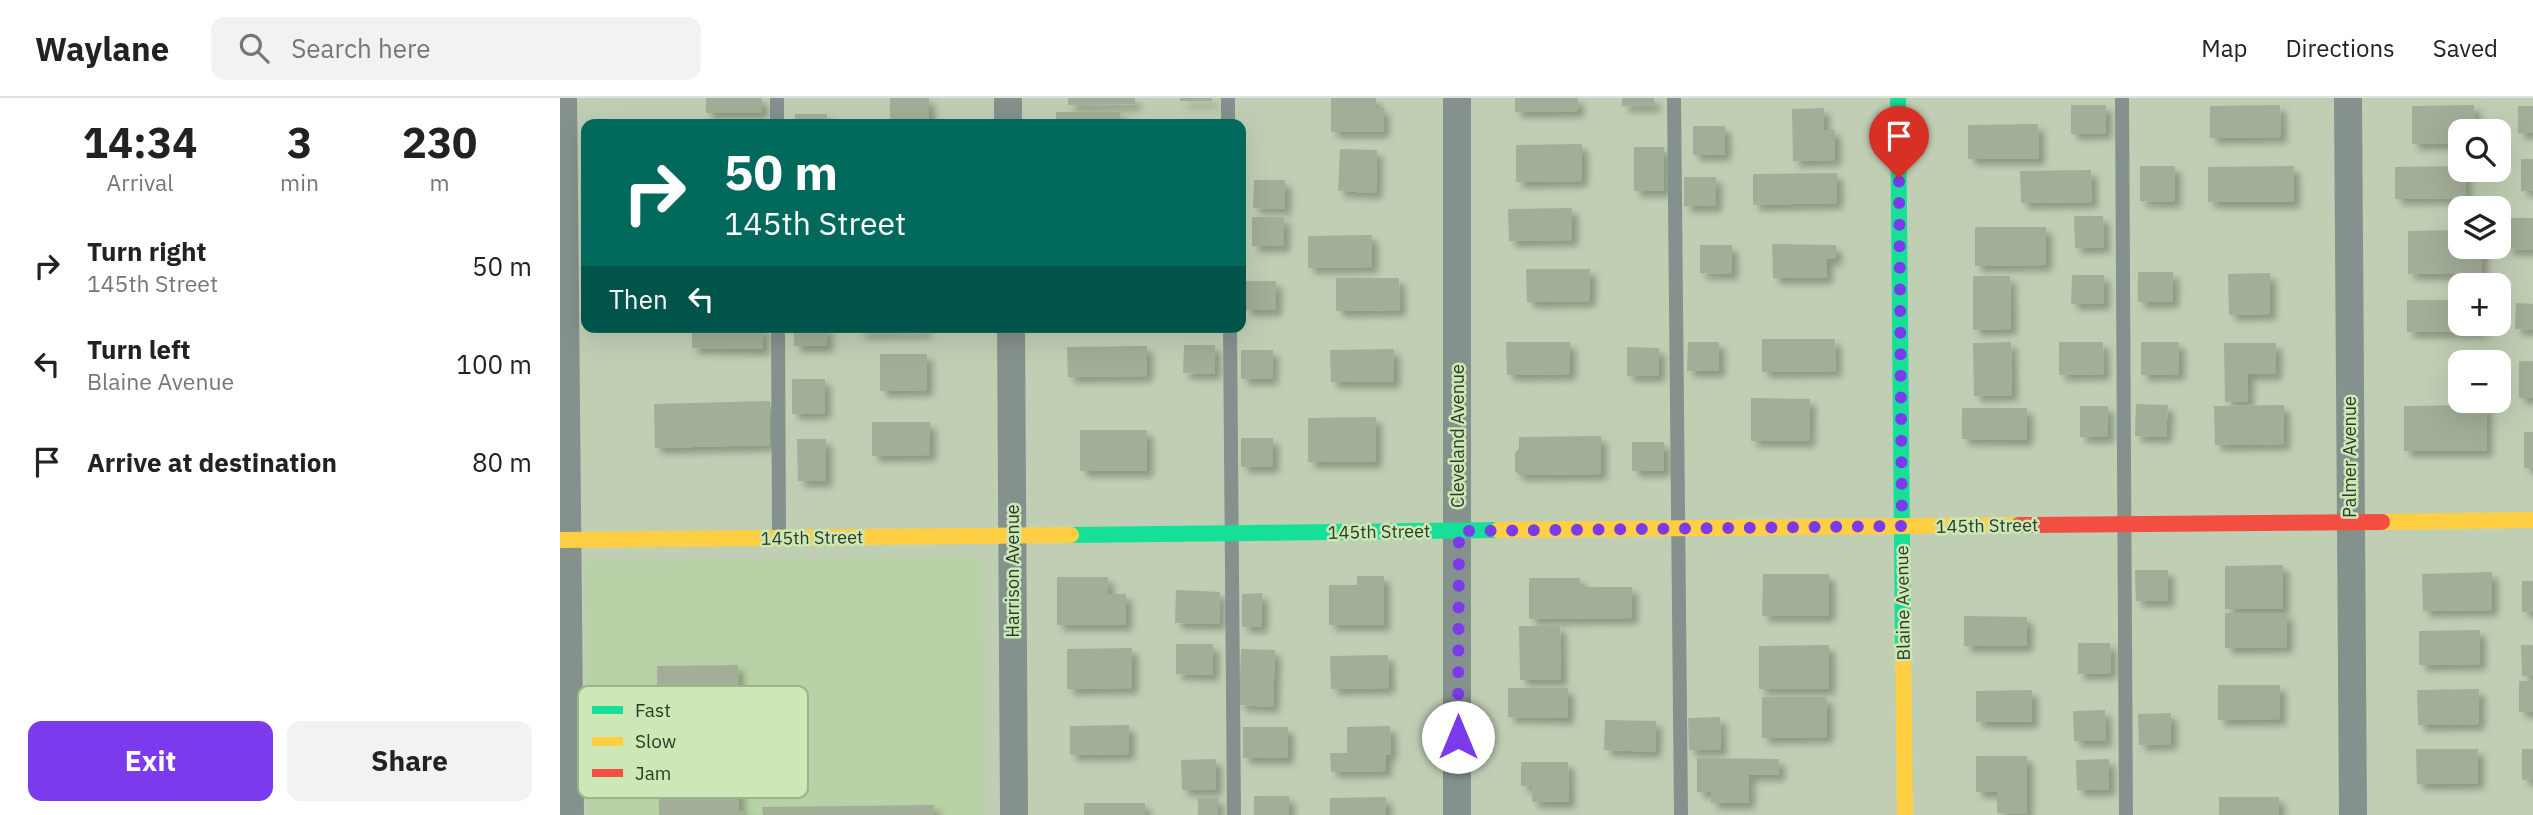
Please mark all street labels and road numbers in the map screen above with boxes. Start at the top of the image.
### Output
street label: Cleveland Avenue [1446,364,1469,508]
street label: Palmer Avenue [2338,396,2361,518]
street label: Harrison Avenue [1001,504,1024,638]
street label: 145th Street [1936,513,2038,538]
street label: 145th Street [1328,519,1430,544]
street label: 145th Street [761,525,863,550]
street label: Blaine Avenue [1890,545,1915,661]

